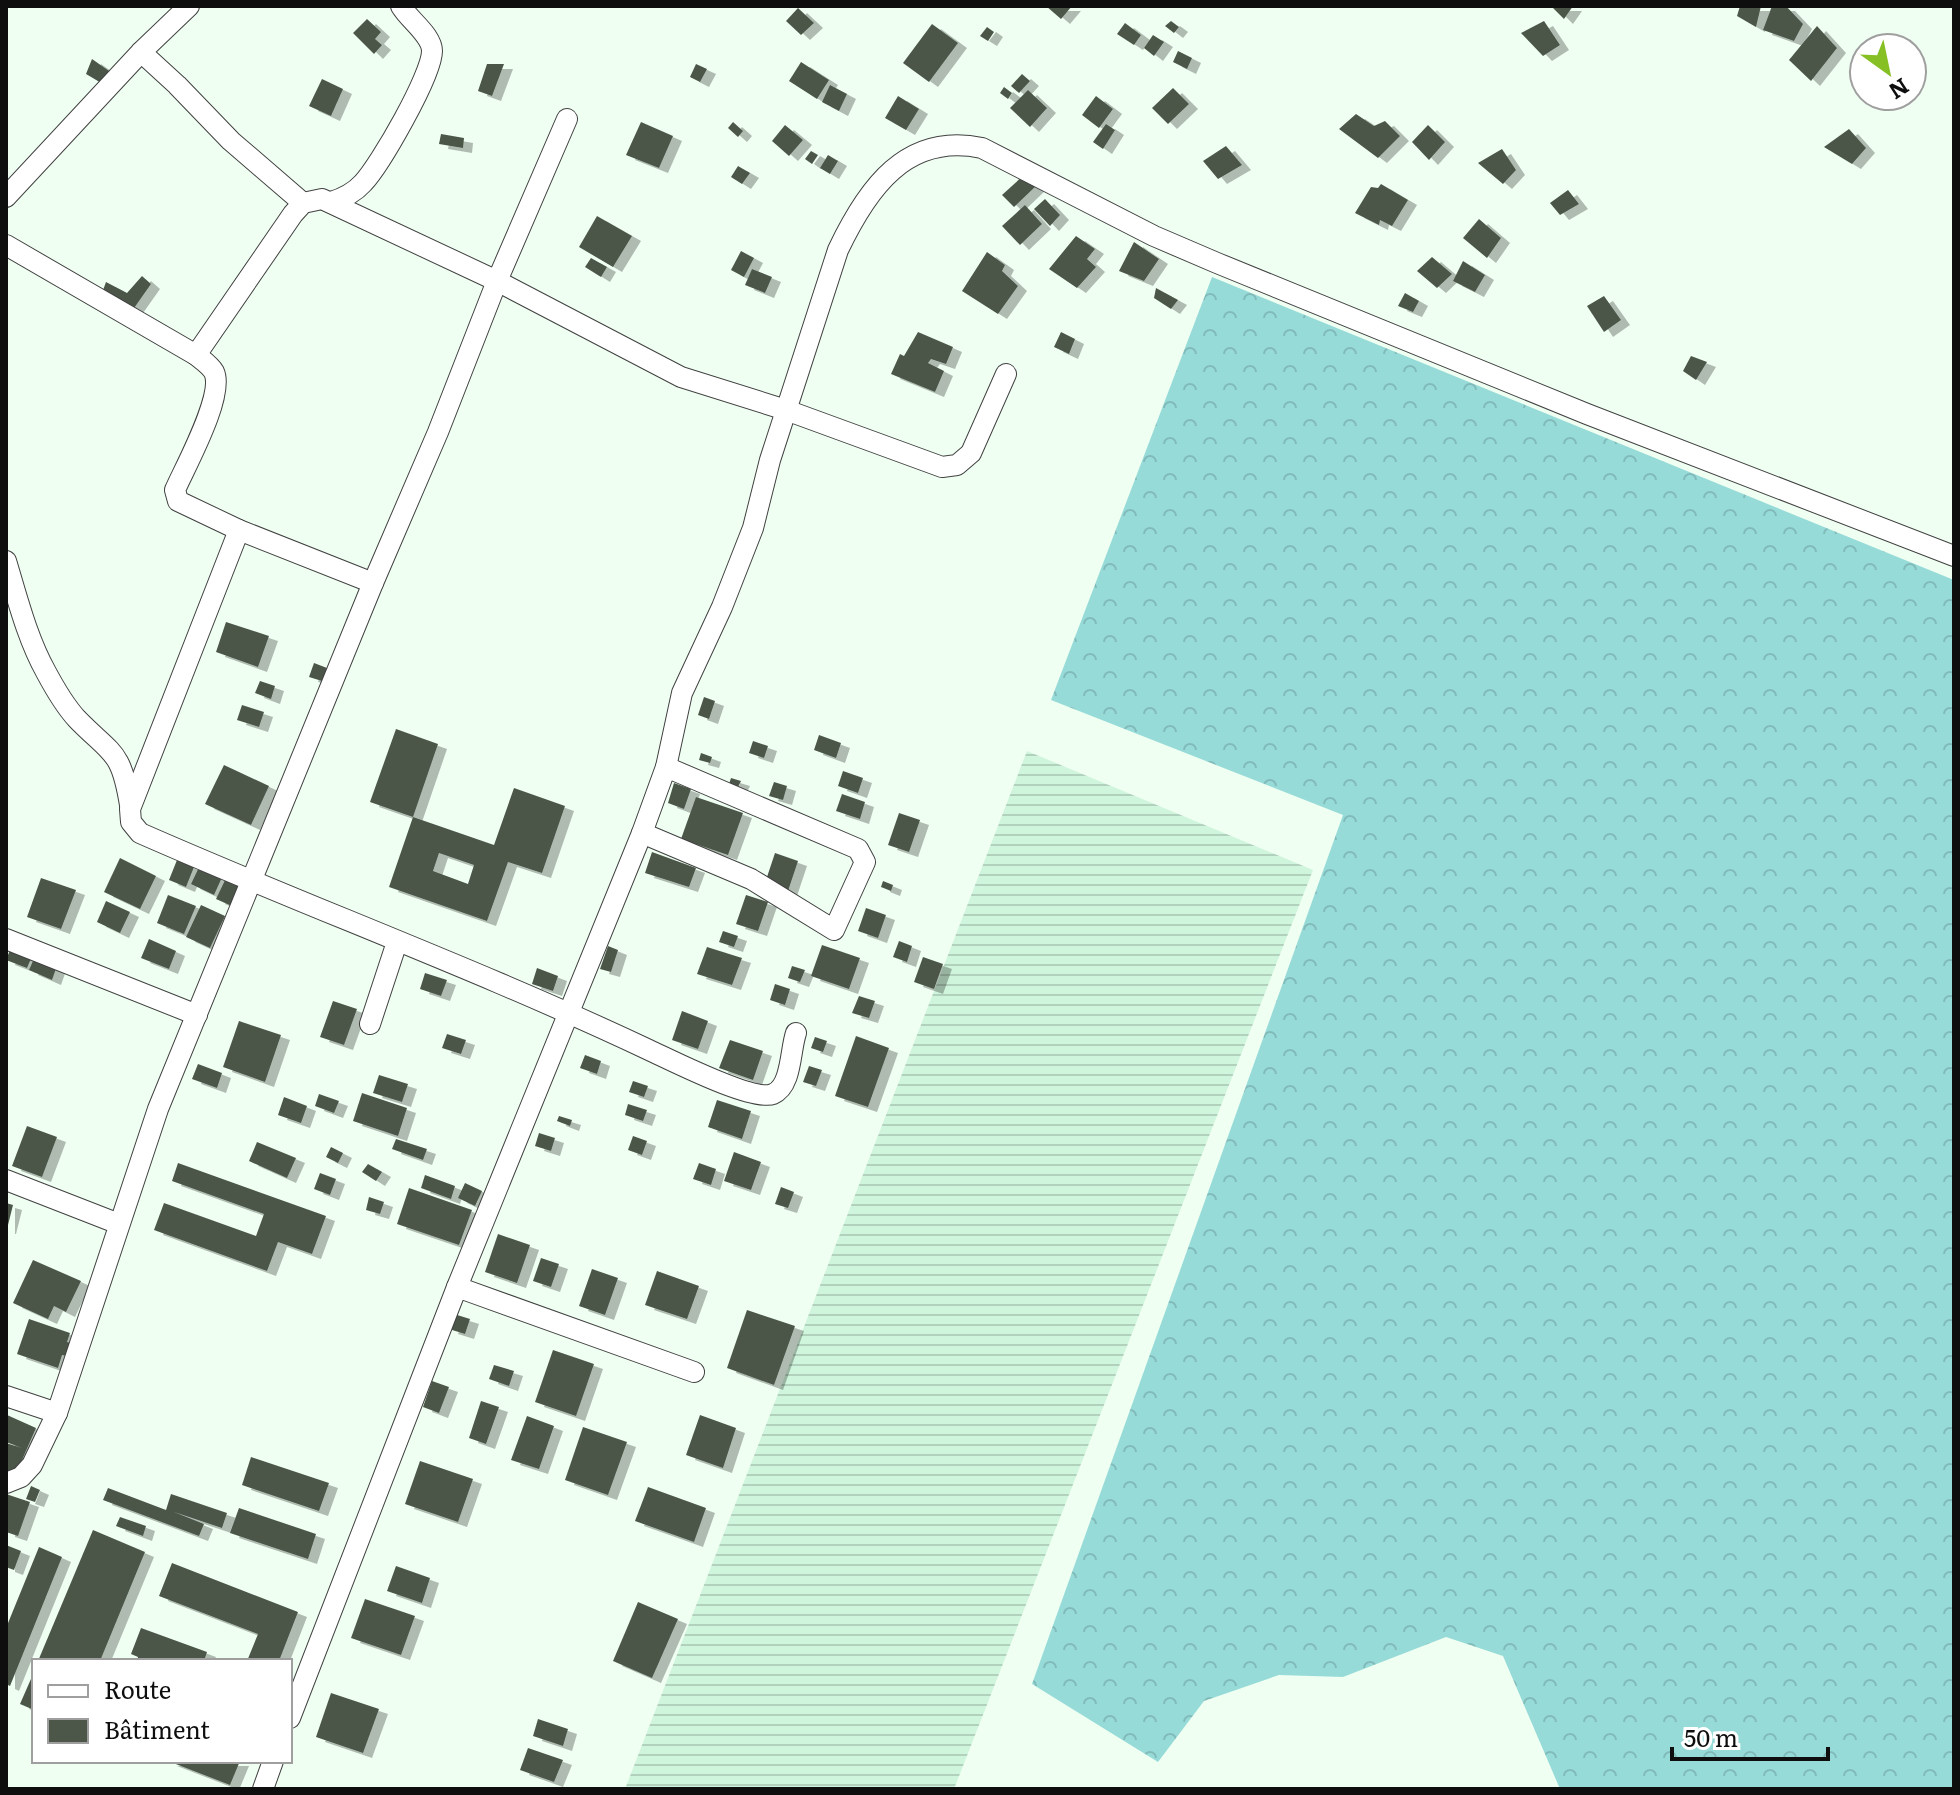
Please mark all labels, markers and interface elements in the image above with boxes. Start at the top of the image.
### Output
north arrow [1848,32,1928,112]
text: N [1883,71,1916,109]
legend [32,1659,292,1763]
text: Route [104,1671,171,1706]
text: Bâtiment [104,1711,210,1746]
scale bar [1672,1711,1828,1761]
text: 50 m [1684,1719,1738,1754]

